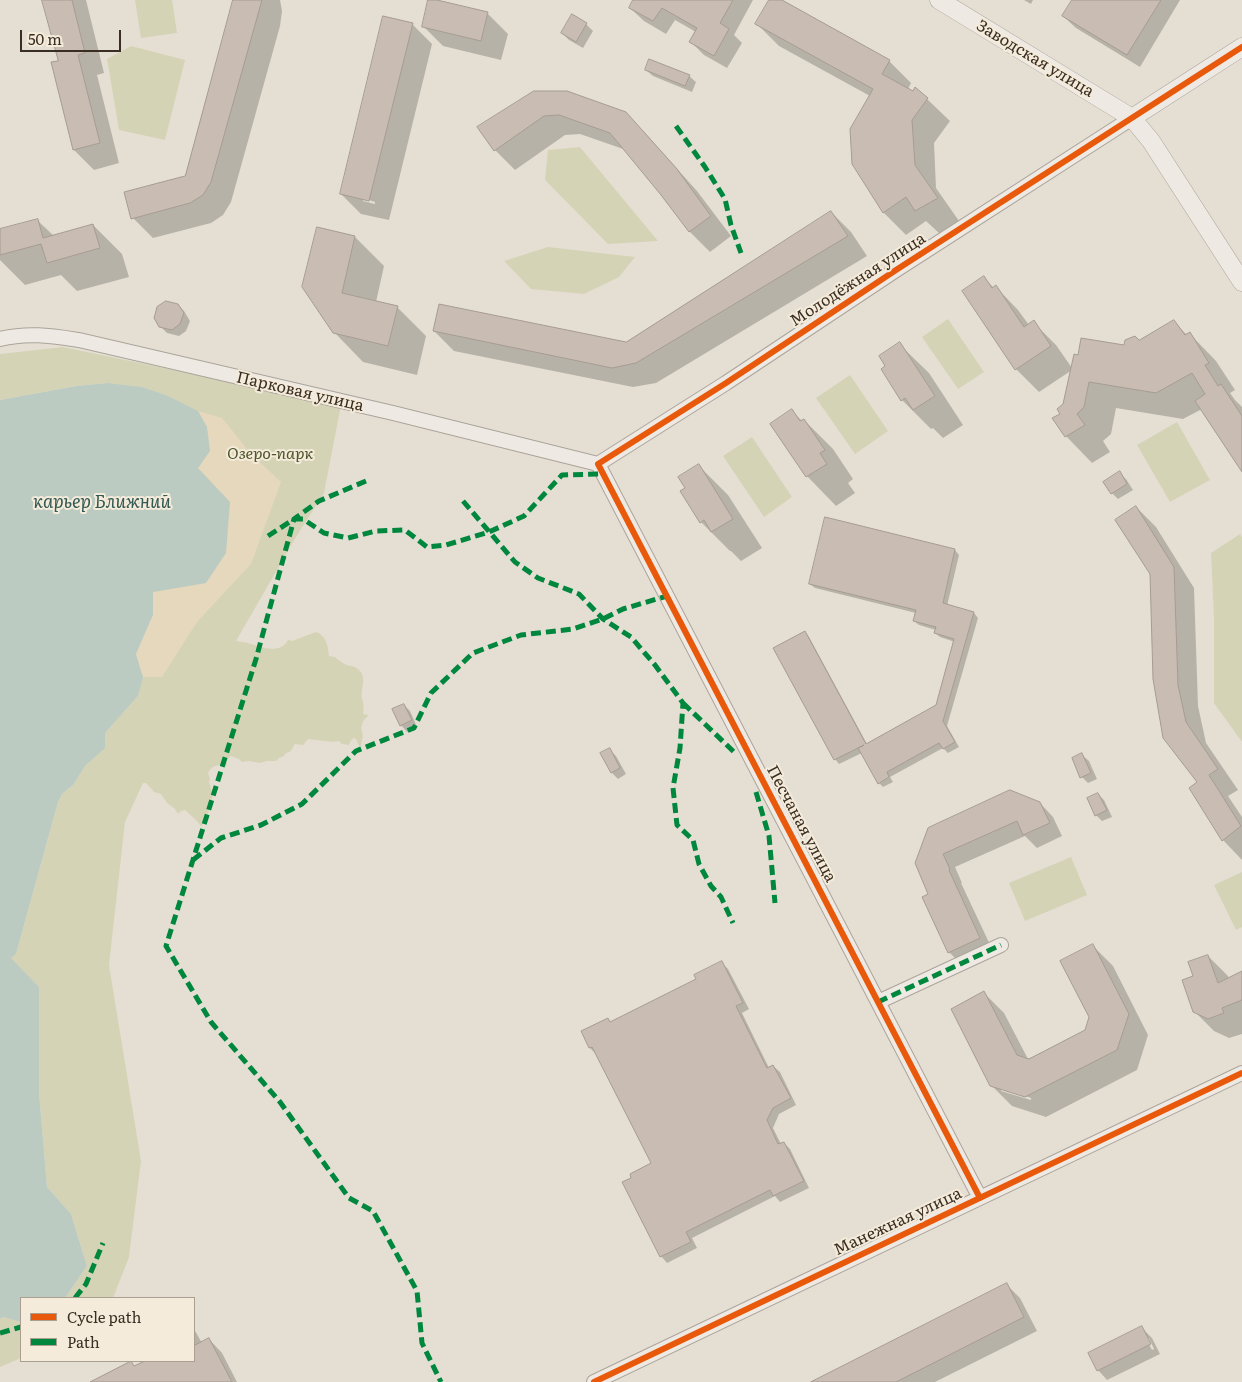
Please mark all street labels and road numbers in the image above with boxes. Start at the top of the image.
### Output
street label: Заводская улица [973,16,1097,102]
street label: Молодёжная улица [787,229,929,331]
street label: Парковая улица [234,368,366,416]
street label: Песчаная улица [762,762,840,886]
street label: Манежная улица [831,1184,965,1260]

